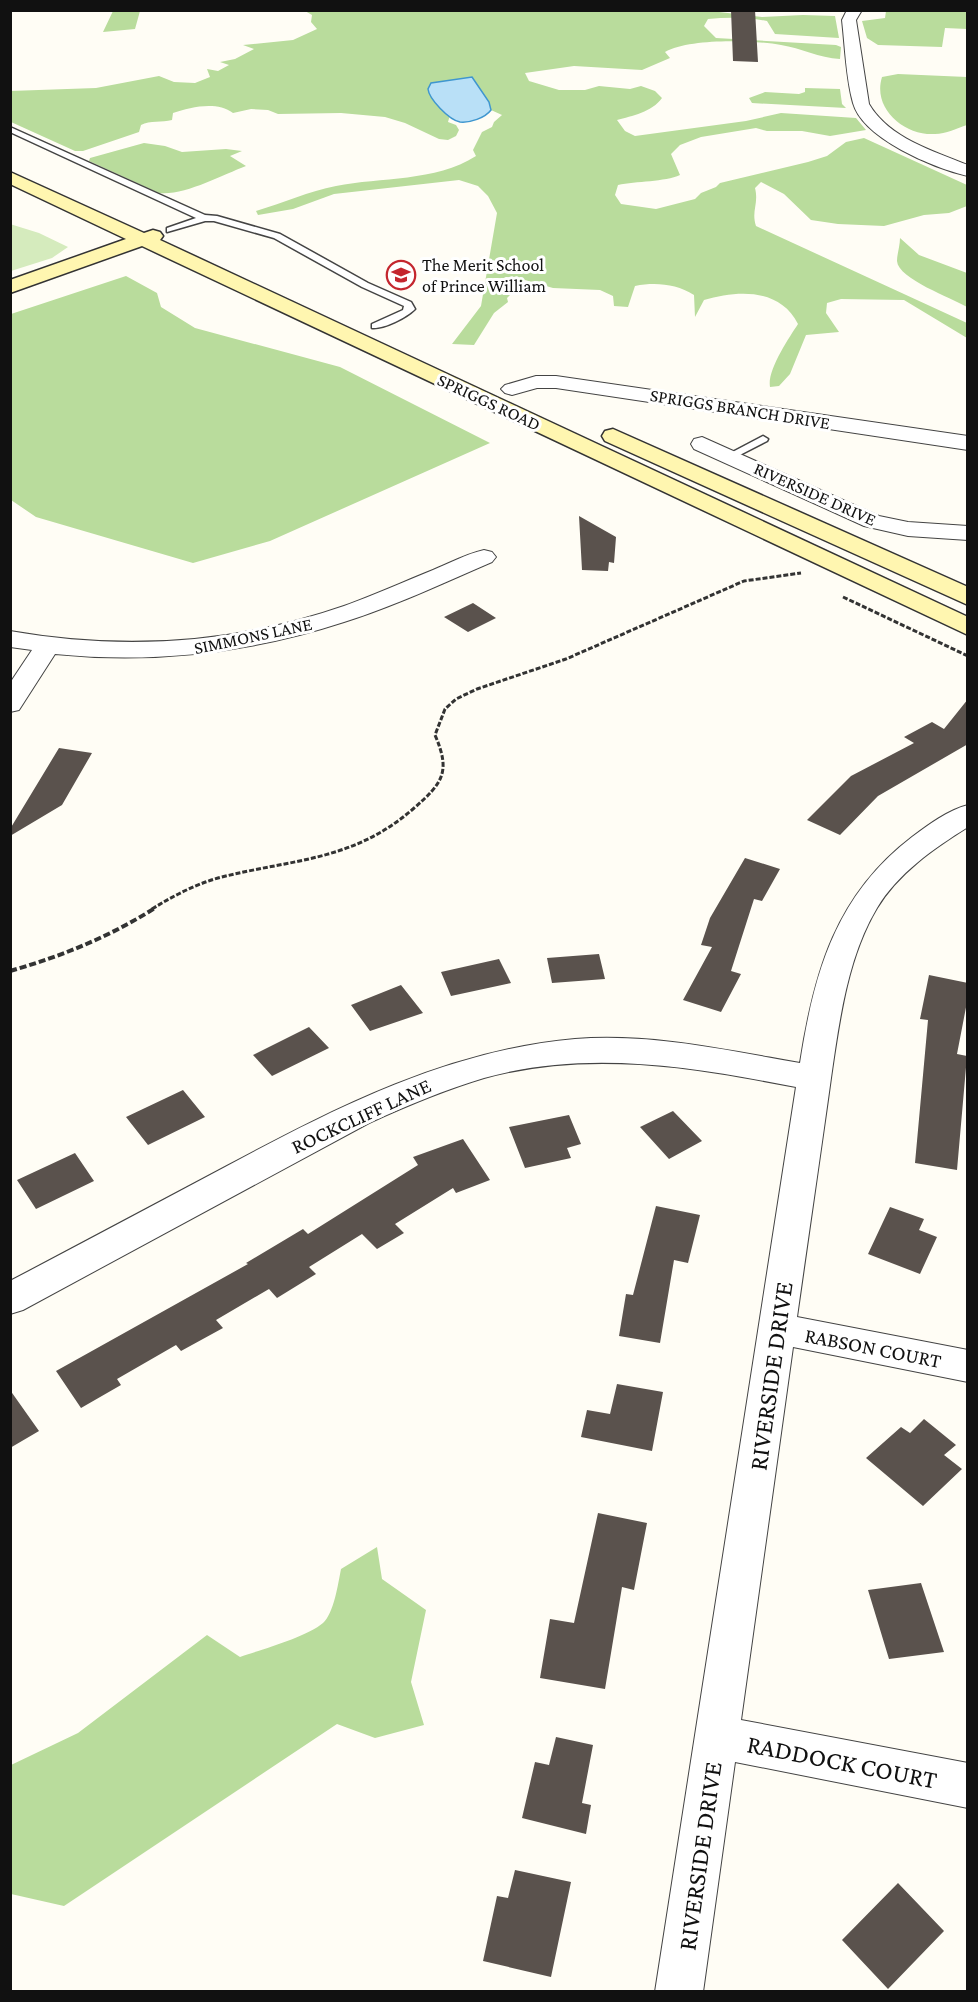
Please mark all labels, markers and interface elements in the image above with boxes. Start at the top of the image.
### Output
place label: The Merit School of Prince William [422,255,547,296]
school or university icon: The Merit School of Prince William [385,259,417,291]
street label: SPRIGGS ROAD [434,369,544,435]
street label: SPRIGGS BRANCH DRIVE [649,385,832,433]
street label: RIVERSIDE DRIVE [751,458,879,530]
street label: SIMMONS LANE [192,614,314,658]
street label: ROCKCLIFF LANE [287,1073,435,1159]
street label: RIVERSIDE DRIVE [743,1280,799,1472]
street label: RABSON COURT [803,1323,944,1373]
street label: RADDOCK COURT [744,1729,940,1795]
street label: RIVERSIDE DRIVE [672,1760,728,1952]

